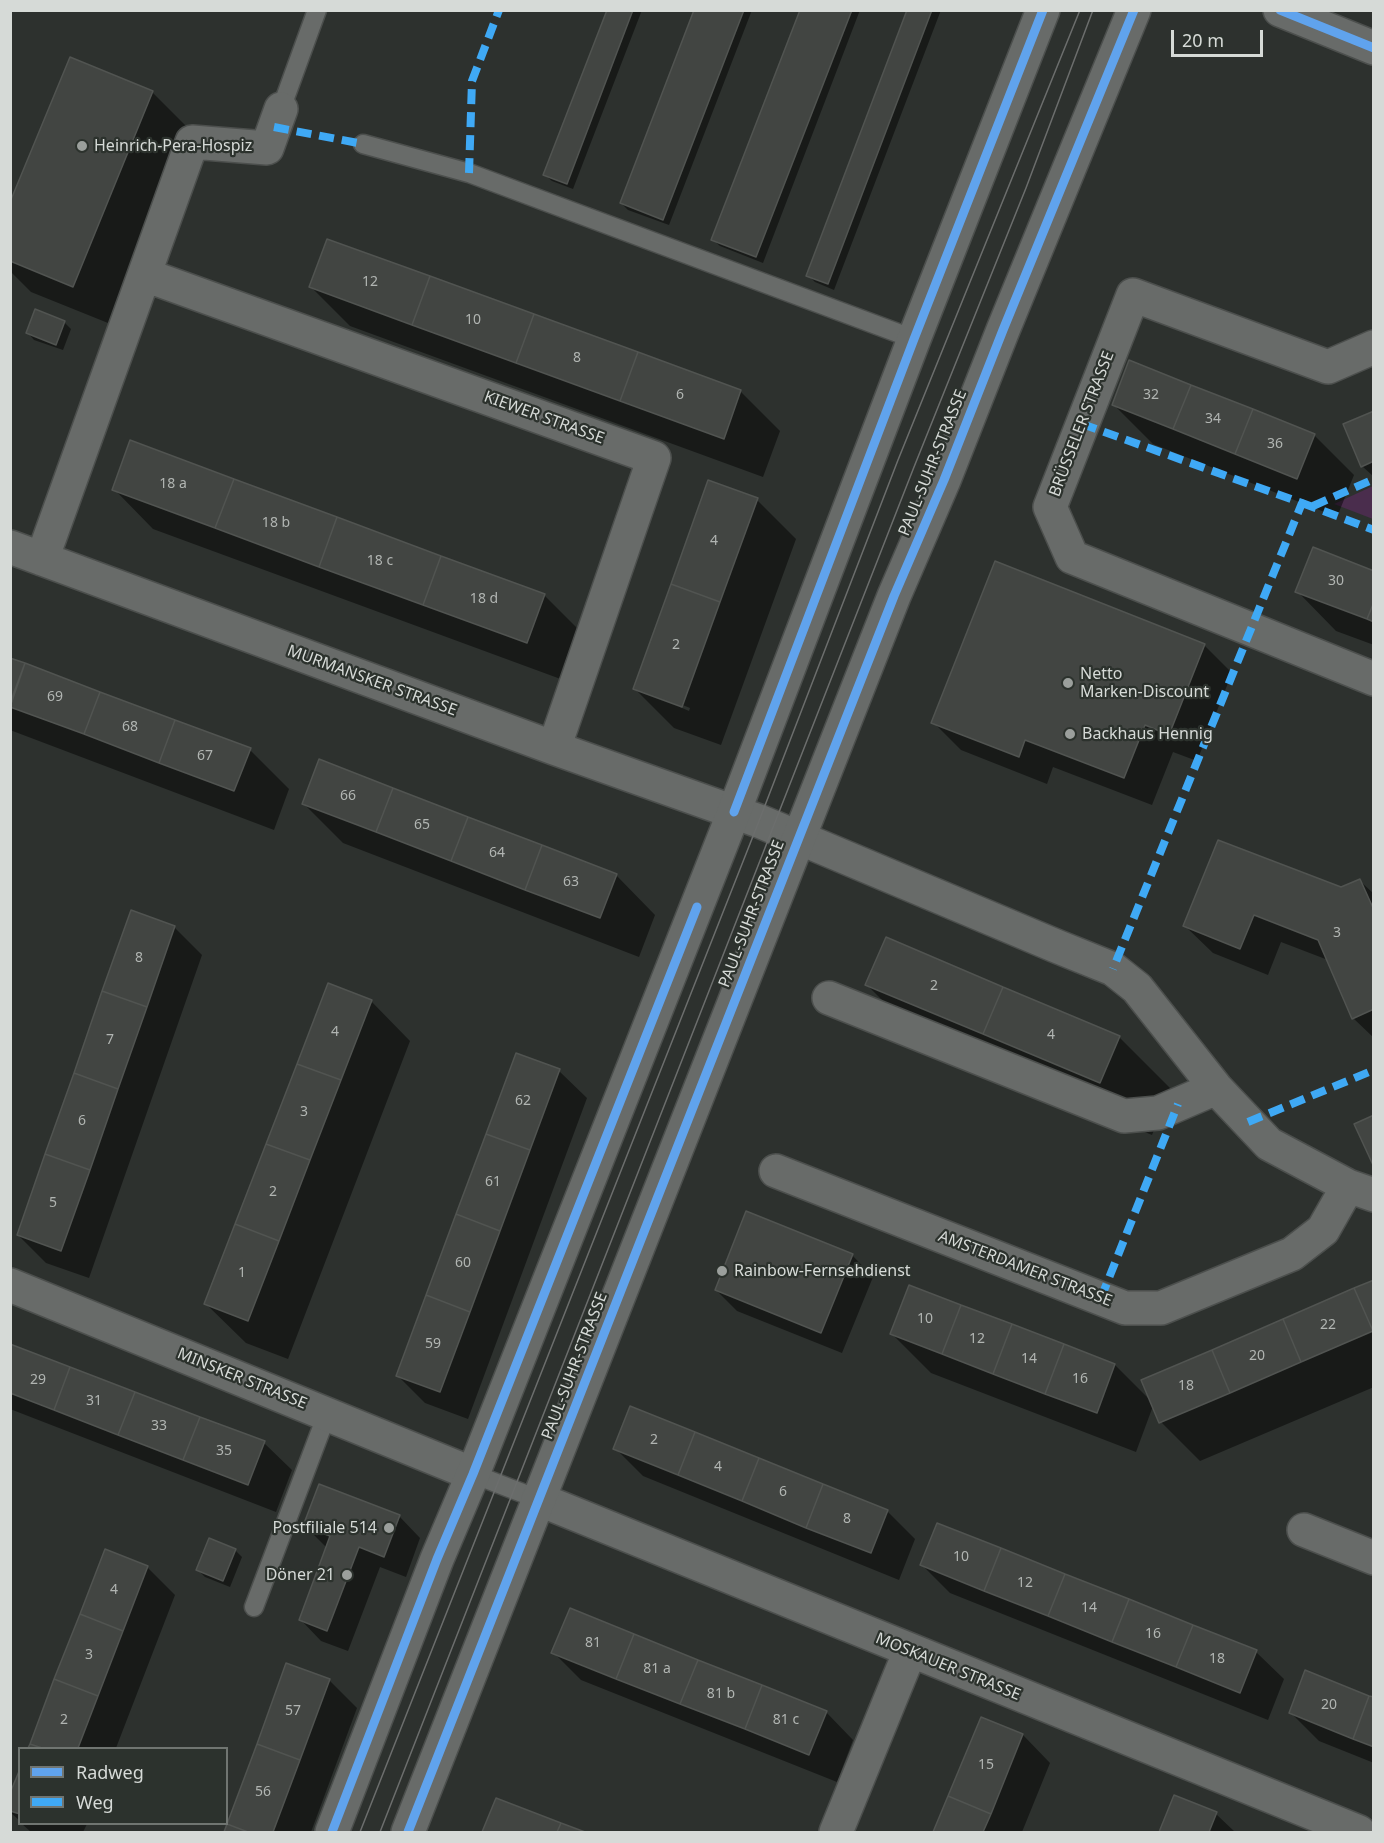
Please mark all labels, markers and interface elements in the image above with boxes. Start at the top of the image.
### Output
scale bar [1174,18,1266,56]
text: 20 m [1182,28,1224,52]
place label: Heinrich-Pera-Hospiz [94,136,252,156]
marker: Heinrich-Pera-Hospiz [75,139,89,153]
house number: 12 [362,274,378,290]
house number: 10 [465,312,481,328]
street label: BRÜSSELER STRASSE [1045,349,1119,499]
house number: 8 [573,350,581,366]
street label: KIEWER STRASSE [481,387,607,449]
house number: 6 [676,387,684,403]
street label: PAUL-SUHR-STRASSE [895,387,971,539]
house number: 32 [1143,387,1159,403]
house number: 34 [1205,411,1221,427]
house number: 36 [1267,436,1283,452]
house number: 18 a [159,476,187,492]
house number: 18 b [262,515,290,531]
house number: 4 [710,533,718,549]
house number: 18 c [367,553,393,569]
house number: 30 [1328,573,1344,589]
house number: 18 d [470,591,498,607]
house number: 2 [672,637,680,653]
street label: MURMANSKER STRASSE [285,641,459,721]
place label: Netto Marken-Discount [1080,664,1209,702]
marker: Netto Marken-Discount [1061,676,1075,690]
house number: 69 [47,689,63,705]
house number: 68 [122,719,138,735]
place label: Backhaus Hennig [1082,724,1213,744]
marker: Backhaus Hennig [1063,727,1077,741]
house number: 67 [197,748,213,764]
house number: 66 [340,788,356,804]
house number: 65 [414,817,430,833]
street label: PAUL-SUHR-STRASSE [715,838,789,990]
house number: 64 [489,845,505,861]
house number: 63 [563,874,579,890]
house number: 3 [1333,925,1341,941]
house number: 8 [135,950,143,966]
house number: 2 [930,978,938,994]
house number: 4 [331,1024,339,1040]
house number: 4 [1047,1027,1055,1043]
house number: 7 [106,1032,114,1048]
house number: 62 [515,1093,531,1109]
house number: 3 [300,1104,308,1120]
house number: 6 [78,1113,86,1129]
house number: 61 [485,1174,501,1190]
house number: 2 [269,1184,277,1200]
house number: 5 [49,1195,57,1211]
street label: AMSTERDAMER STRASSE [935,1227,1115,1311]
house number: 60 [455,1255,471,1271]
place label: Rainbow-Fernsehdienst [734,1261,911,1281]
marker: Rainbow-Fernsehdienst [715,1264,729,1278]
house number: 1 [238,1265,246,1281]
street label: PAUL-SUHR-STRASSE [538,1290,612,1442]
house number: 10 [917,1311,933,1327]
house number: 22 [1320,1317,1336,1333]
house number: 12 [969,1331,985,1347]
house number: 59 [425,1336,441,1352]
street label: MINSKER STRASSE [174,1344,310,1414]
house number: 20 [1249,1348,1265,1364]
house number: 14 [1021,1351,1037,1367]
house number: 16 [1072,1371,1088,1387]
house number: 29 [30,1372,46,1388]
house number: 18 [1178,1378,1194,1394]
house number: 31 [86,1393,102,1409]
house number: 33 [151,1418,167,1434]
house number: 2 [650,1432,658,1448]
house number: 35 [216,1443,232,1459]
house number: 4 [714,1459,722,1475]
house number: 6 [779,1484,787,1500]
house number: 8 [843,1511,851,1527]
place label: Postfiliale 514 [273,1518,377,1538]
marker: Postfiliale 514 [382,1521,396,1535]
house number: 10 [953,1549,969,1565]
place label: Döner 21 [266,1565,335,1585]
marker: Döner 21 [340,1568,354,1582]
house number: 12 [1017,1575,1033,1591]
house number: 4 [110,1582,118,1598]
house number: 14 [1081,1600,1097,1616]
house number: 16 [1145,1626,1161,1642]
street label: MOSKAUER STRASSE [873,1629,1023,1705]
house number: 81 [585,1635,601,1651]
house number: 3 [85,1647,93,1663]
house number: 18 [1209,1651,1225,1667]
house number: 81 a [643,1661,671,1677]
house number: 81 b [707,1686,735,1702]
house number: 20 [1321,1697,1337,1713]
house number: 57 [285,1703,301,1719]
house number: 2 [60,1712,68,1728]
house number: 81 c [773,1712,799,1728]
legend [18,1747,228,1825]
house number: 15 [978,1757,994,1773]
text: Radweg [76,1760,144,1784]
house number: 56 [255,1784,271,1800]
text: Weg [76,1790,114,1814]

